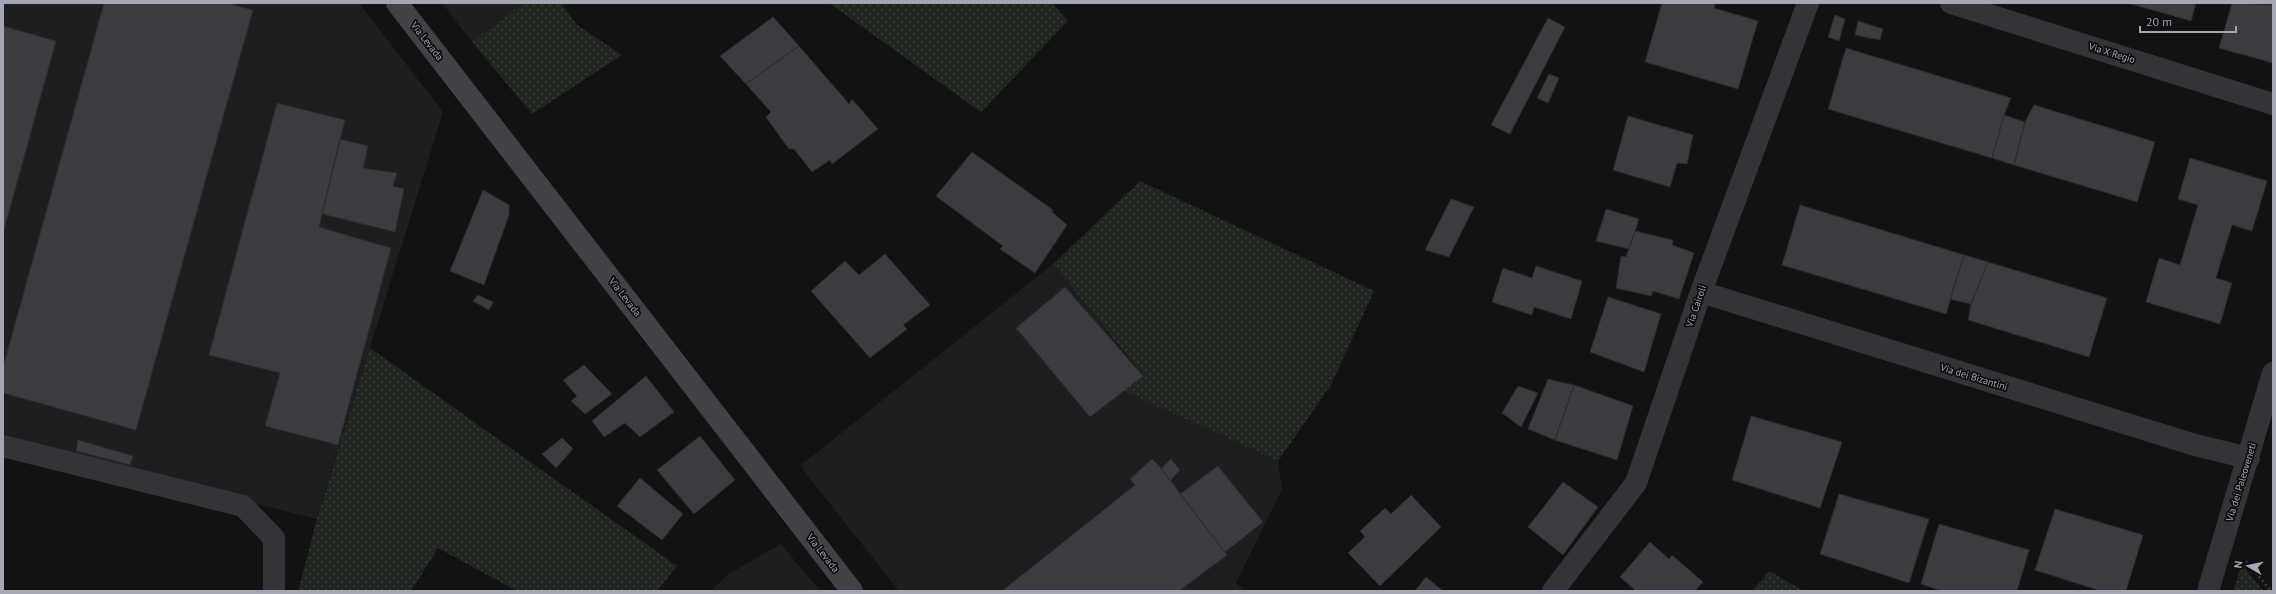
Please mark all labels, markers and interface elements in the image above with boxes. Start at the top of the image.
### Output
scale bar [2140,8,2236,34]
text: 20 m [2146,14,2172,29]
street label: Via Levada [407,18,446,63]
street label: Via X Regio [2086,39,2137,66]
street label: Via Levada [605,274,644,319]
street label: Via Cairoli [1682,283,1709,330]
street label: Via dei Bizantini [1938,360,2009,393]
street label: Via dei Paleoveneti [2223,441,2259,524]
street label: Via Levada [803,530,842,575]
north arrow [2228,546,2268,586]
text: N [2231,560,2246,569]

